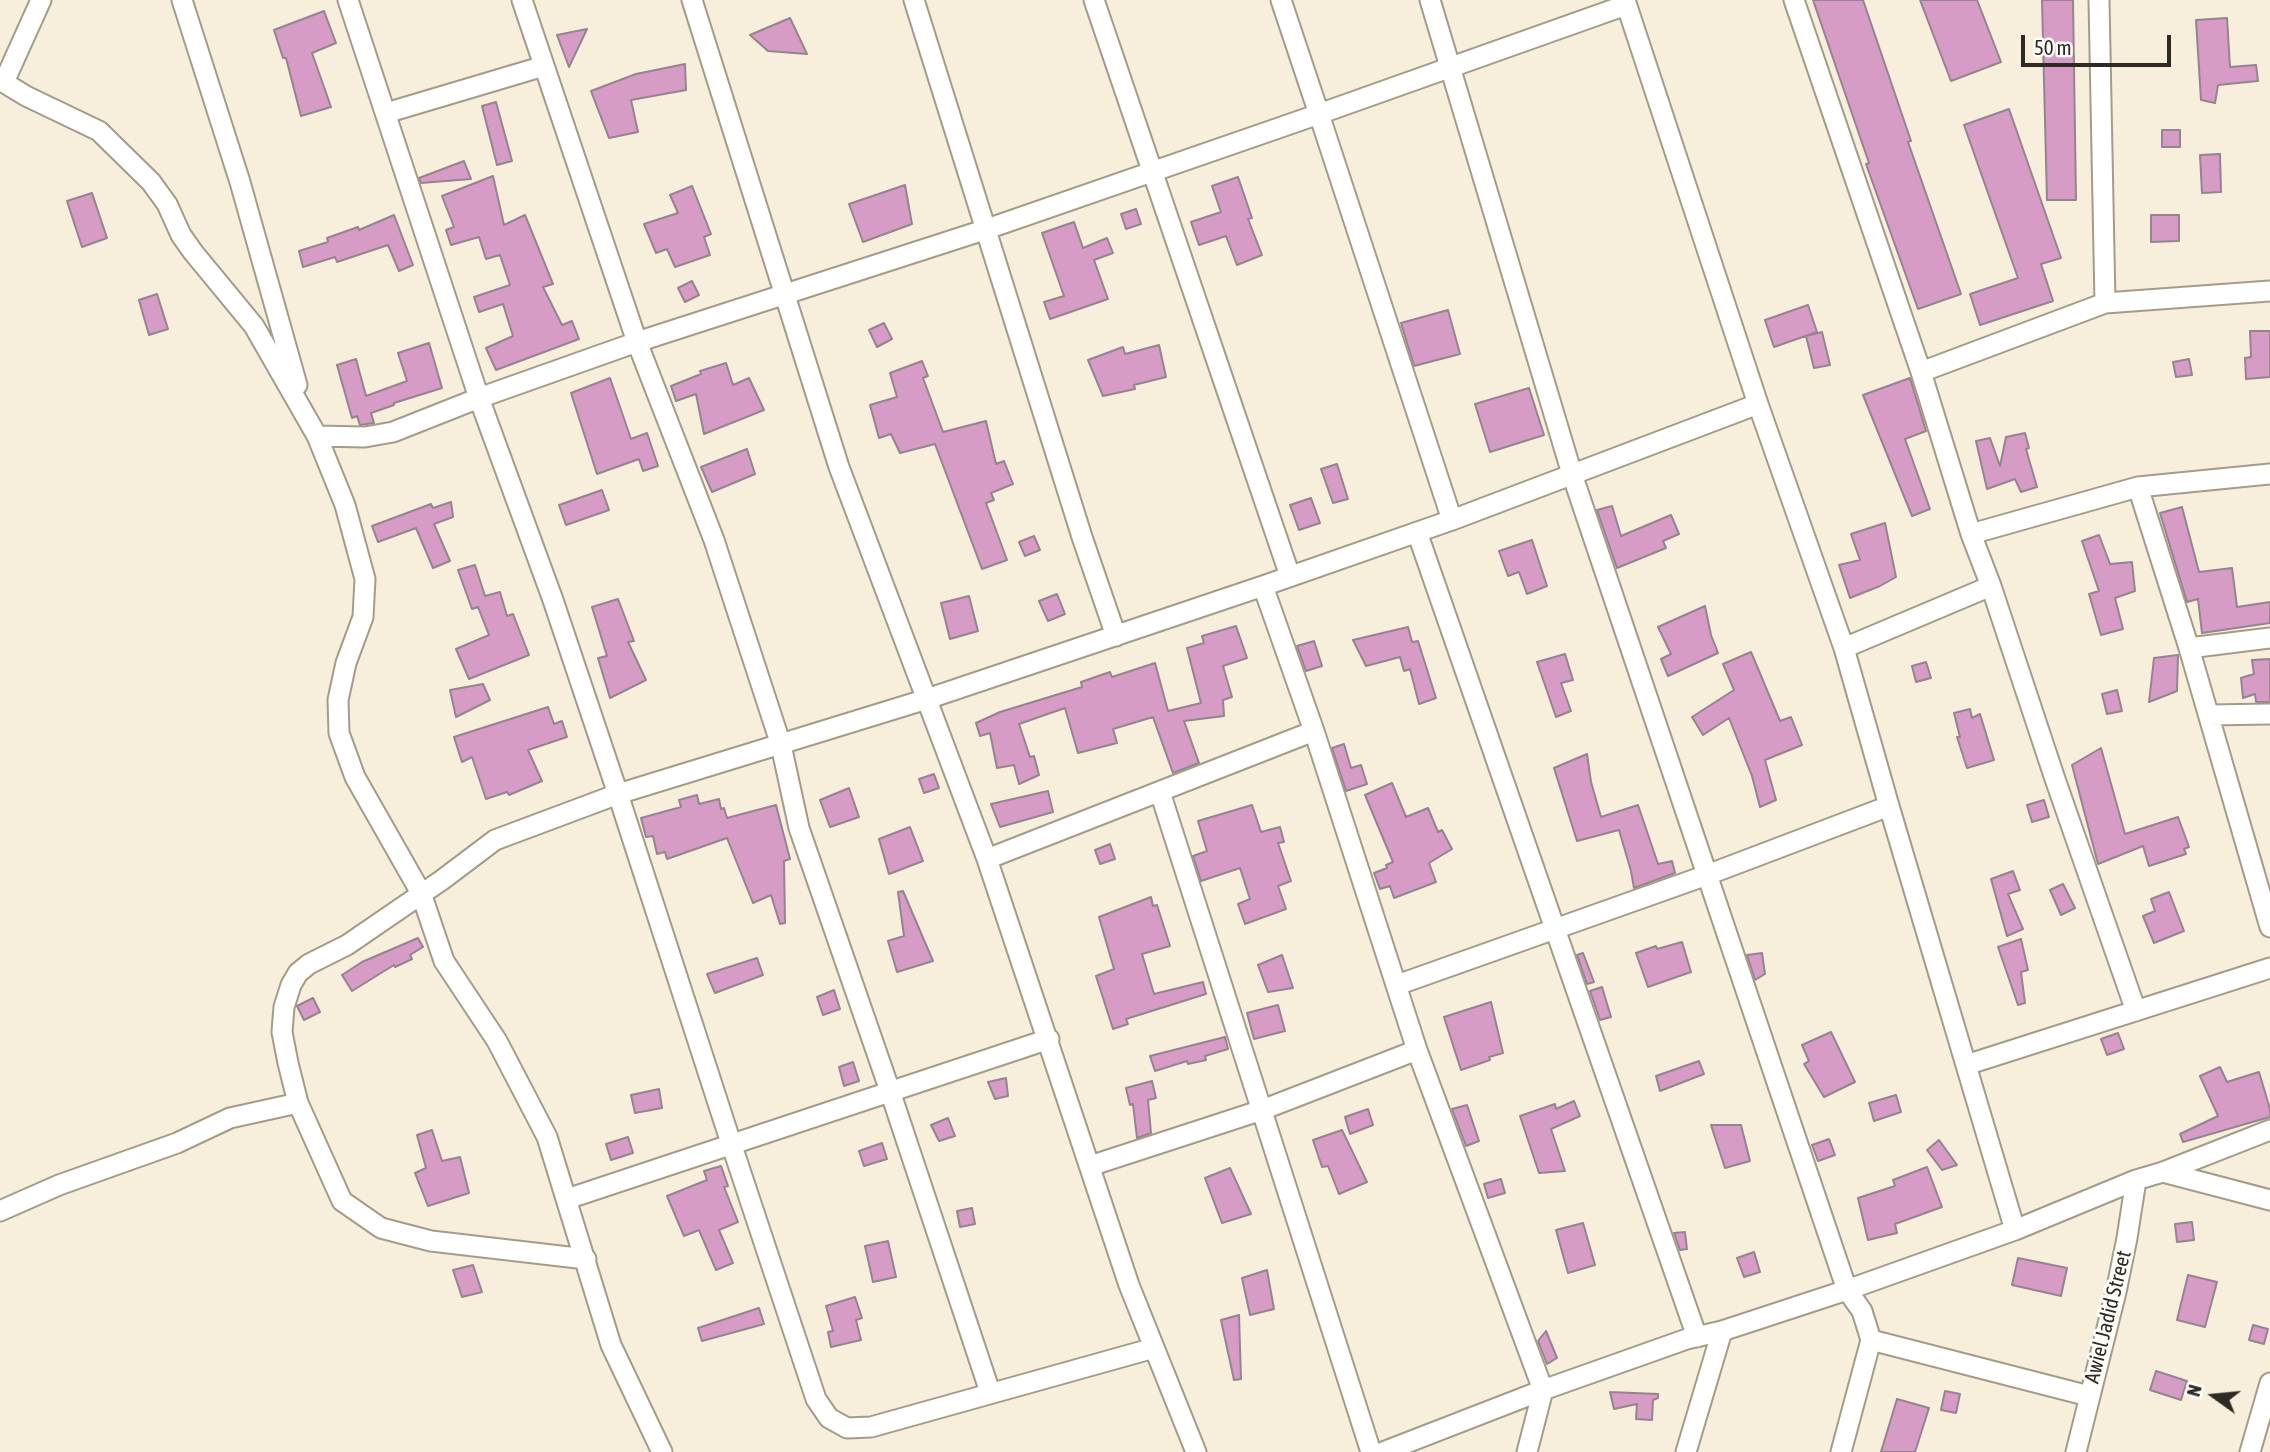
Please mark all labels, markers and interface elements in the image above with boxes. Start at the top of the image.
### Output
scale bar [2025,21,2176,65]
text: 50 m [2034,35,2072,59]
street label: Awiel Jadid Street [2079,1248,2137,1386]
north arrow [2179,1361,2249,1431]
text: N [2182,1382,2206,1399]

